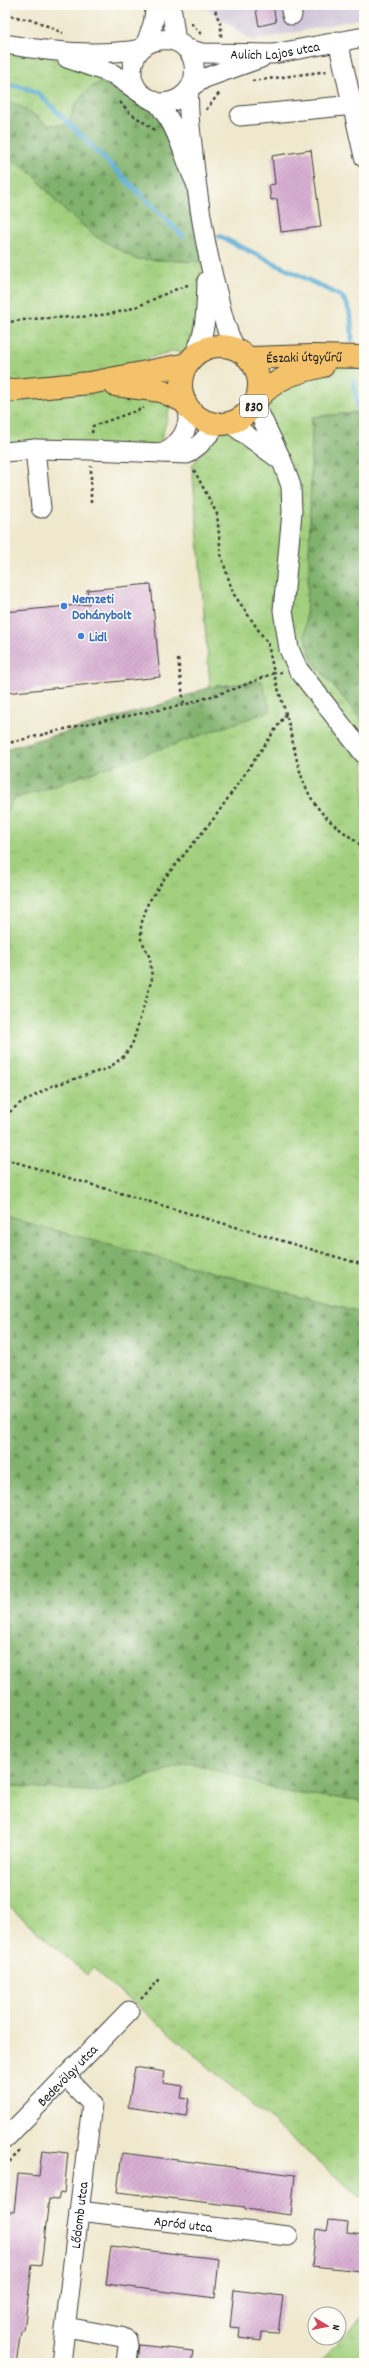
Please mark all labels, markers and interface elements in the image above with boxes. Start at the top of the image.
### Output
street label: Aulich Lajos utca [230,37,322,66]
street label: Északi útgyűrű [266,348,343,369]
road number: 830 [240,395,268,417]
place label: Nemzeti Dohánybolt [72,590,133,626]
marker: Nemzeti Dohánybolt [59,601,69,611]
place label: Lidl [89,628,108,648]
marker: Lidl [76,631,86,641]
street label: Bedevölgy utca [34,2041,103,2112]
street label: Lődomb utca [67,2180,95,2250]
street label: Apród utca [153,2212,214,2239]
north arrow [307,2306,347,2346]
text: N [326,2323,343,2332]

